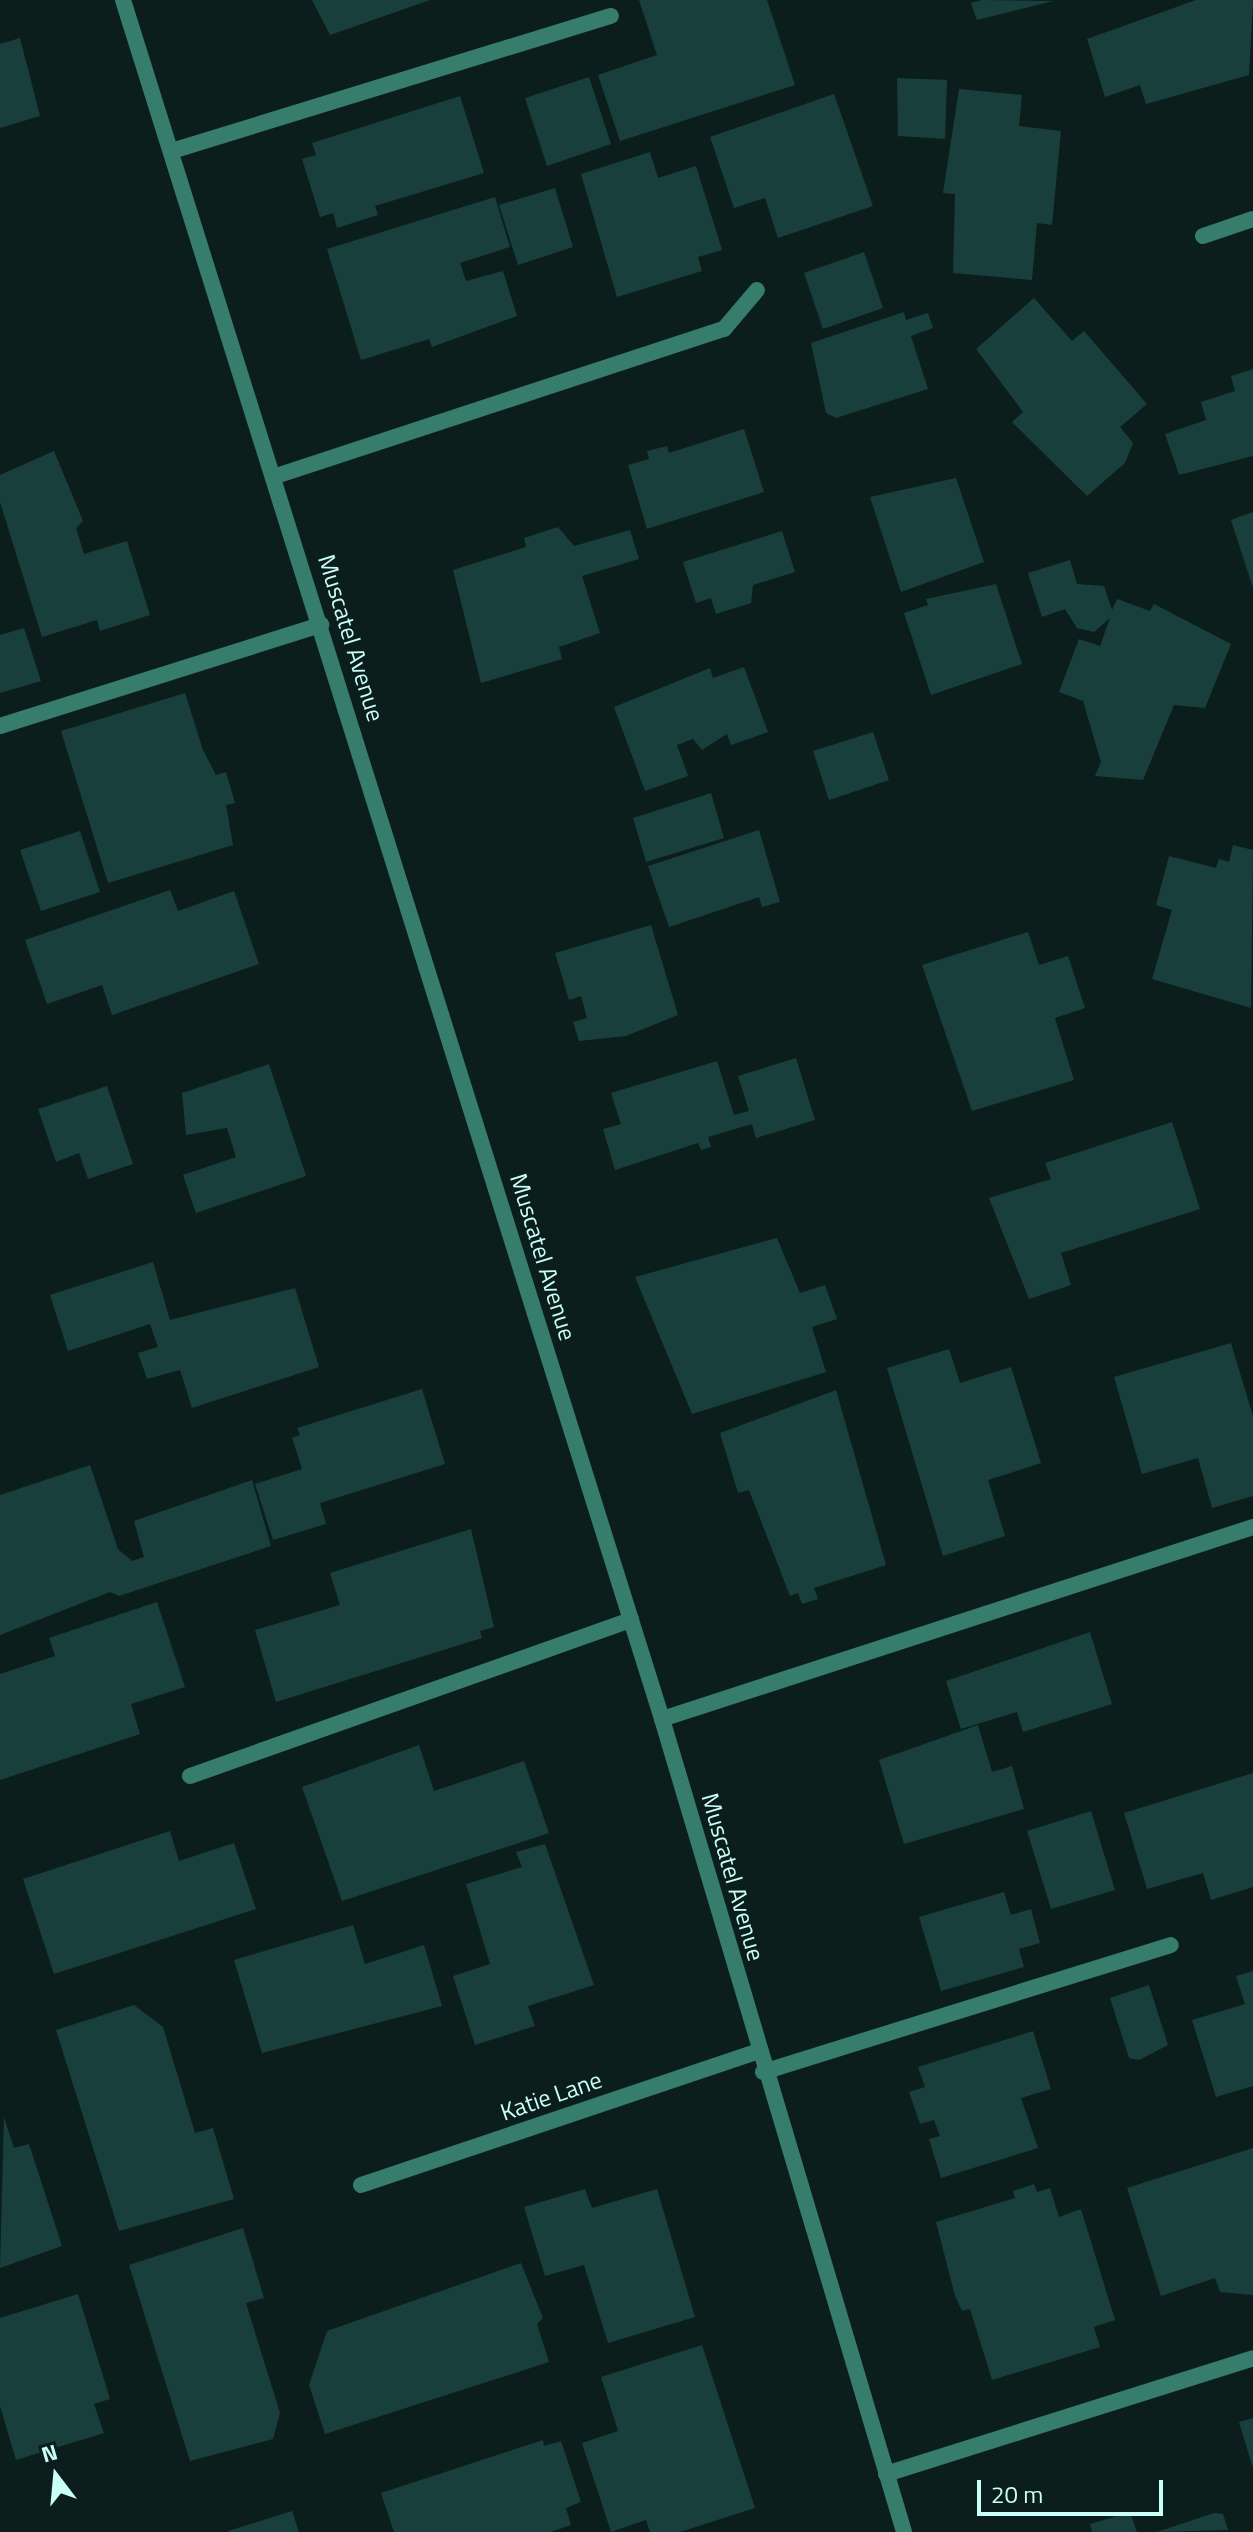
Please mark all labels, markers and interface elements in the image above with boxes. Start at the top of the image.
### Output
street label: Muscatel Avenue [312,551,390,725]
street label: Muscatel Avenue [504,1170,582,1344]
street label: Muscatel Avenue [695,1790,771,1964]
street label: Katie Lane [497,2065,605,2127]
text: N [37,2434,61,2471]
north arrow [16,2436,96,2516]
scale bar [981,2464,1167,2514]
text: 20 m [991,2476,1043,2512]

